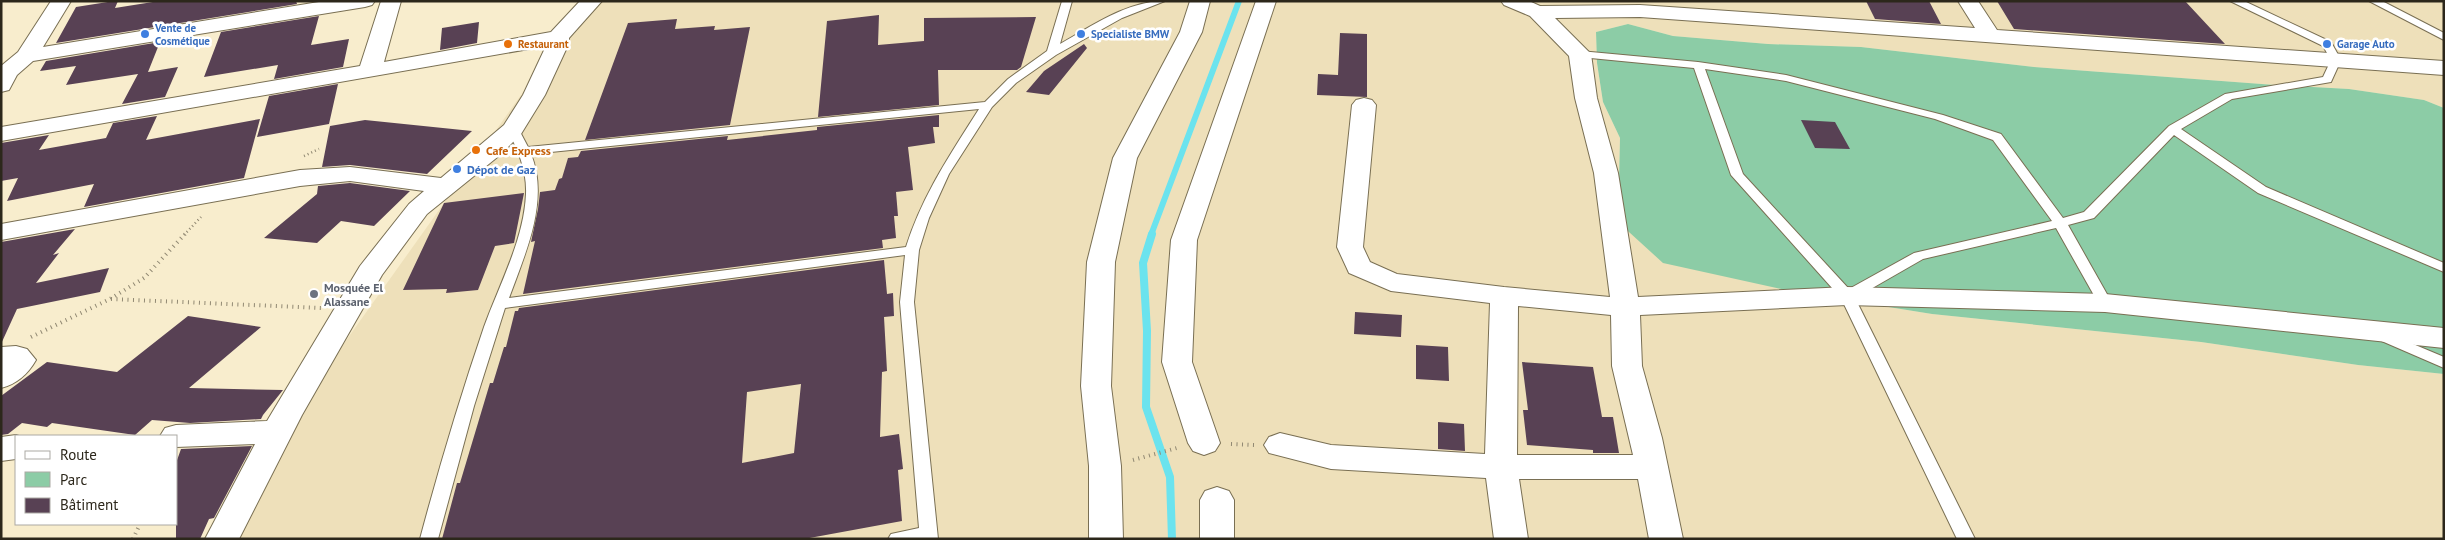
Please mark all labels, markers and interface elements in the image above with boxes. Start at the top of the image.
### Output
place label: Vente de Cosmétique [154,21,210,48]
place label: Specialiste BMW [1091,27,1170,41]
marker: Vente de Cosmétique [139,28,151,40]
marker: Specialiste BMW [1075,28,1087,40]
place label: Restaurant [518,37,569,51]
place label: Garage Auto [2337,37,2395,51]
marker: Restaurant [502,38,514,50]
marker: Garage Auto [2321,38,2333,50]
place label: Cafe Express [486,143,551,158]
marker: Cafe Express [470,144,482,156]
place label: Dépot de Gaz [467,162,536,177]
marker: Dépot de Gaz [451,163,463,175]
place label: Mosquée El Alassane [324,280,383,309]
marker: Mosquée El Alassane [308,288,320,300]
legend [15,435,178,525]
text: Route [60,445,97,464]
text: Parc [60,470,87,489]
text: Bâtiment [60,495,118,514]

